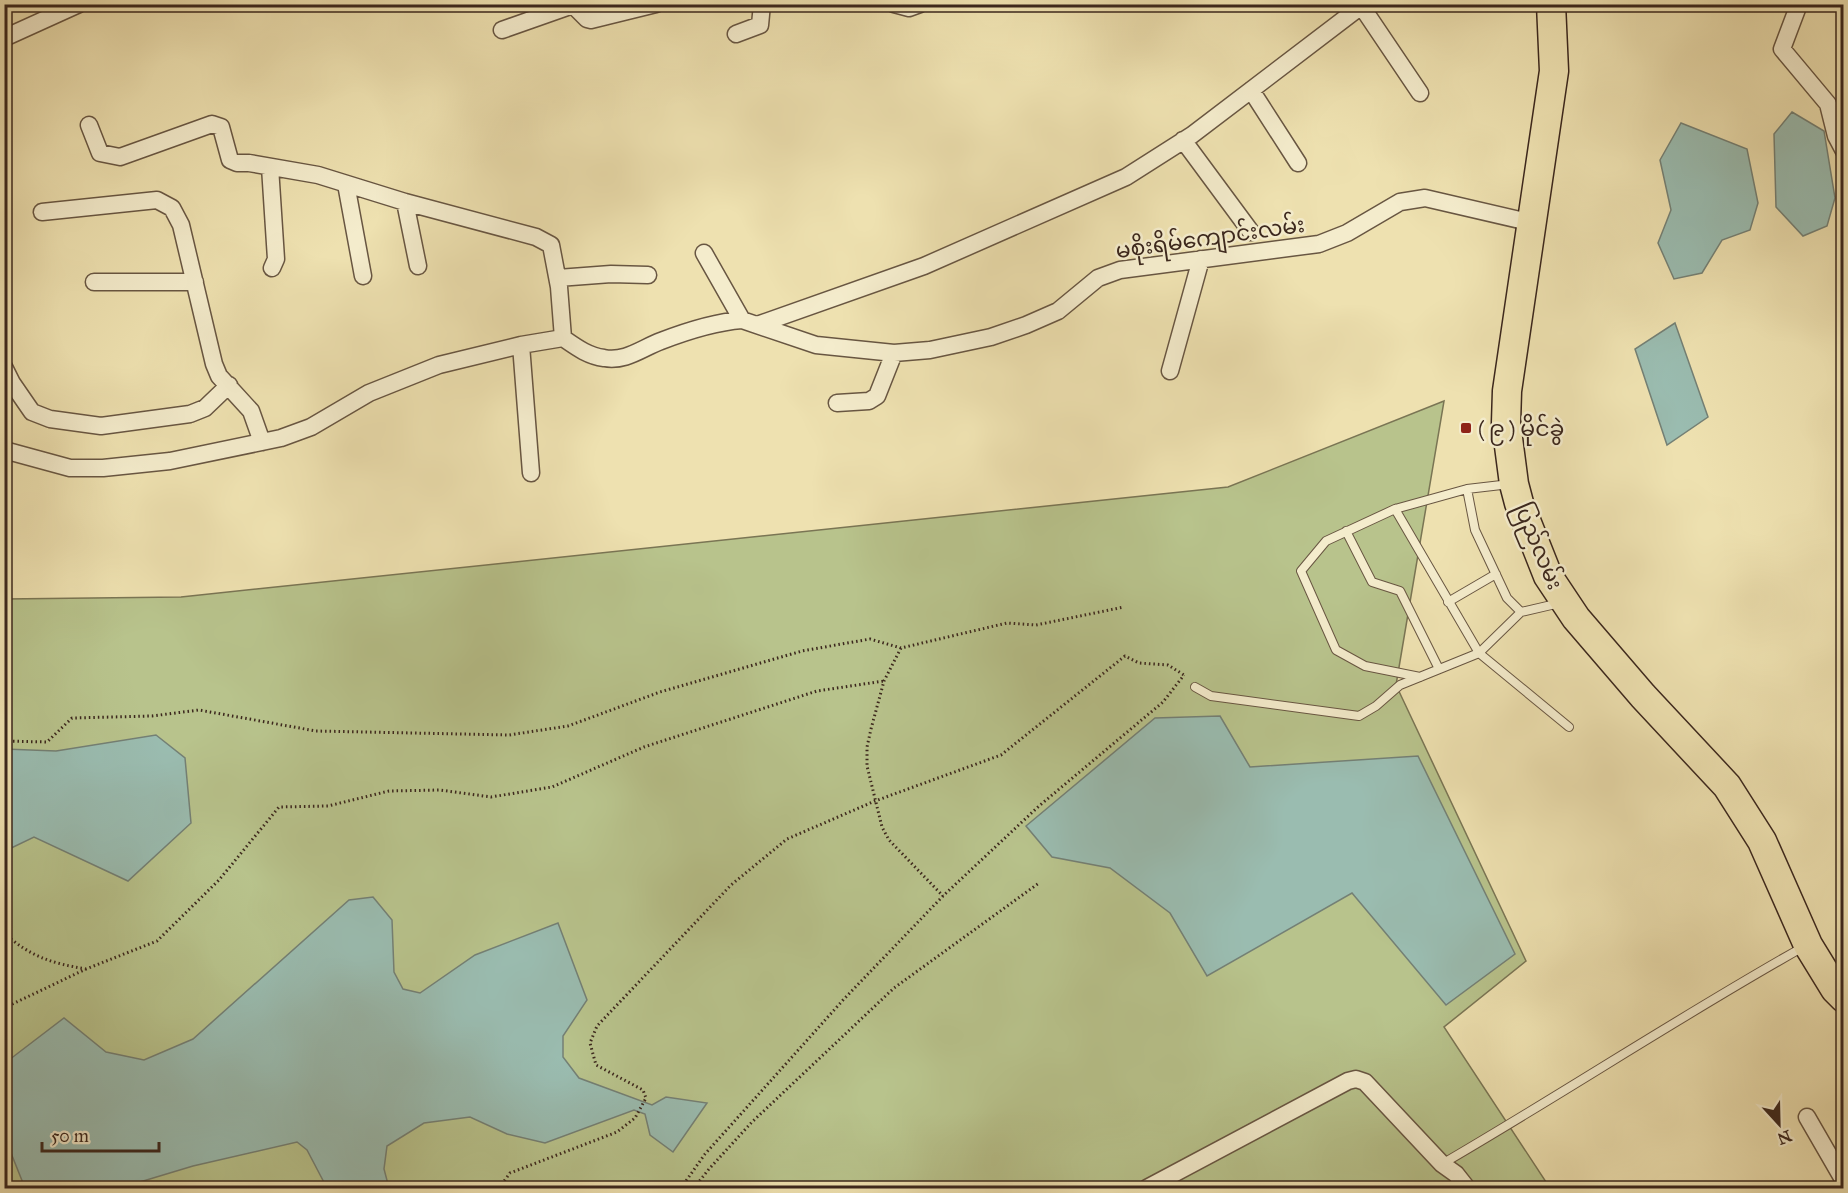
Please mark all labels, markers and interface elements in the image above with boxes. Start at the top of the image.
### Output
street label: မစိုးရိမ်ကျောင်းလမ်း [1114,209,1307,269]
place label: ( ၉ ) မိုင်ခွဲ [1478,413,1564,446]
marker: ( ၉ ) မိုင်ခွဲ [1459,421,1473,435]
street label: ပြည်လမ်း [1505,498,1571,595]
north arrow [1749,1094,1809,1154]
scale bar [42,1115,159,1153]
text: 50 m [51,1125,89,1147]
text: N [1774,1126,1794,1149]

